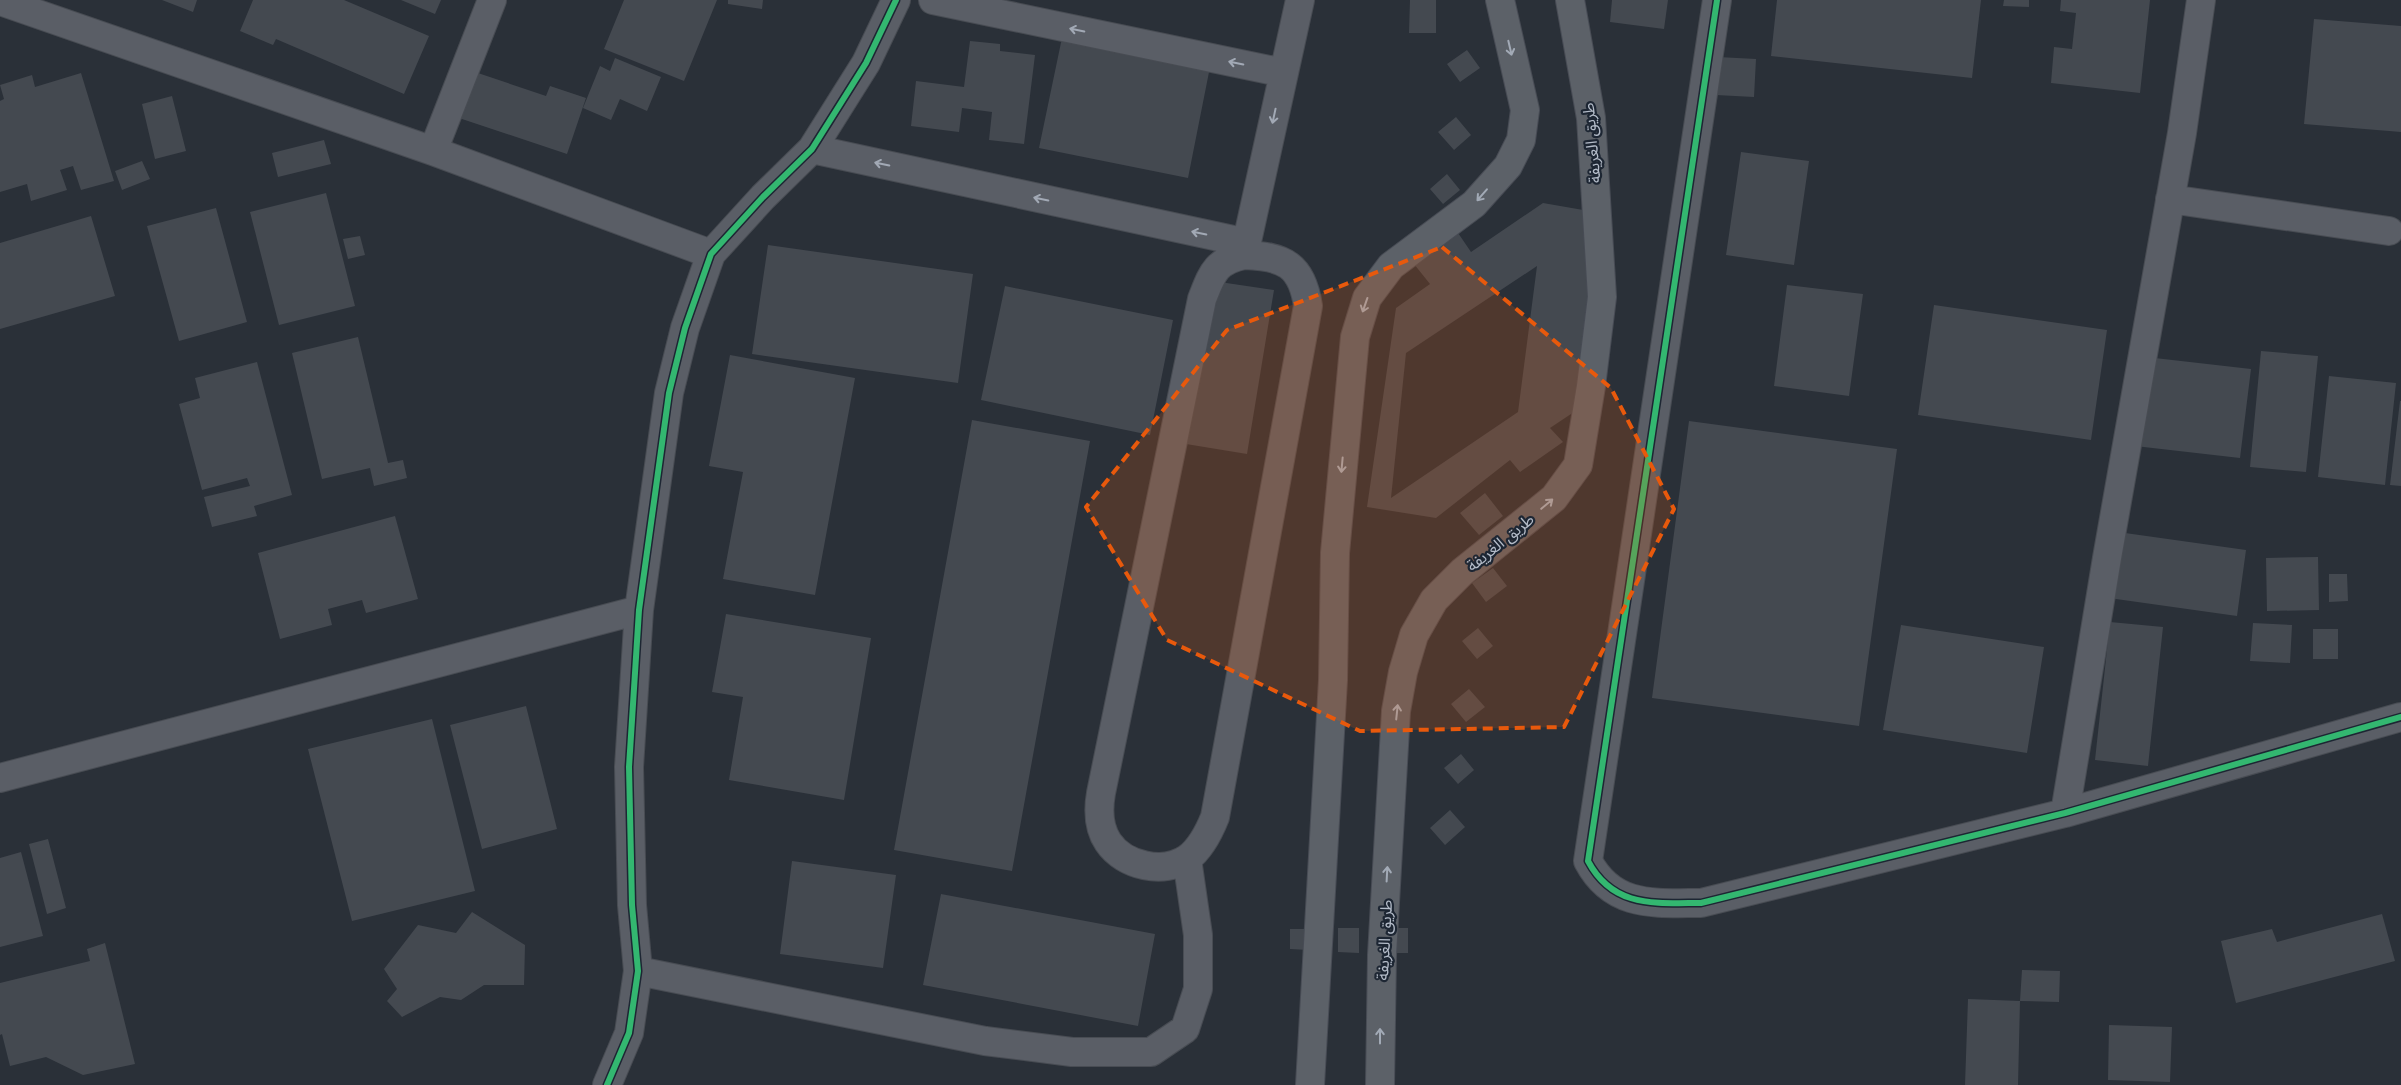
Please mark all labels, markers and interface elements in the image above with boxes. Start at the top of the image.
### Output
one-way arrow [1069,25,1085,34]
one-way arrow [1506,39,1515,55]
one-way arrow [1229,58,1245,67]
street label: طريق الغريفة [1578,102,1605,184]
one-way arrow [1269,108,1279,124]
one-way arrow [874,159,890,168]
one-way arrow [1476,189,1488,202]
one-way arrow [1033,193,1049,203]
one-way arrow [1192,228,1208,237]
one-way arrow [1360,296,1369,312]
one-way arrow [1338,457,1347,473]
one-way arrow [1540,498,1553,509]
street label: طريق الغريفة [1463,509,1538,576]
one-way arrow [1392,704,1402,720]
one-way arrow [1383,866,1392,882]
street label: طريق الغريفة [1373,899,1397,981]
one-way arrow [1375,1029,1385,1045]

